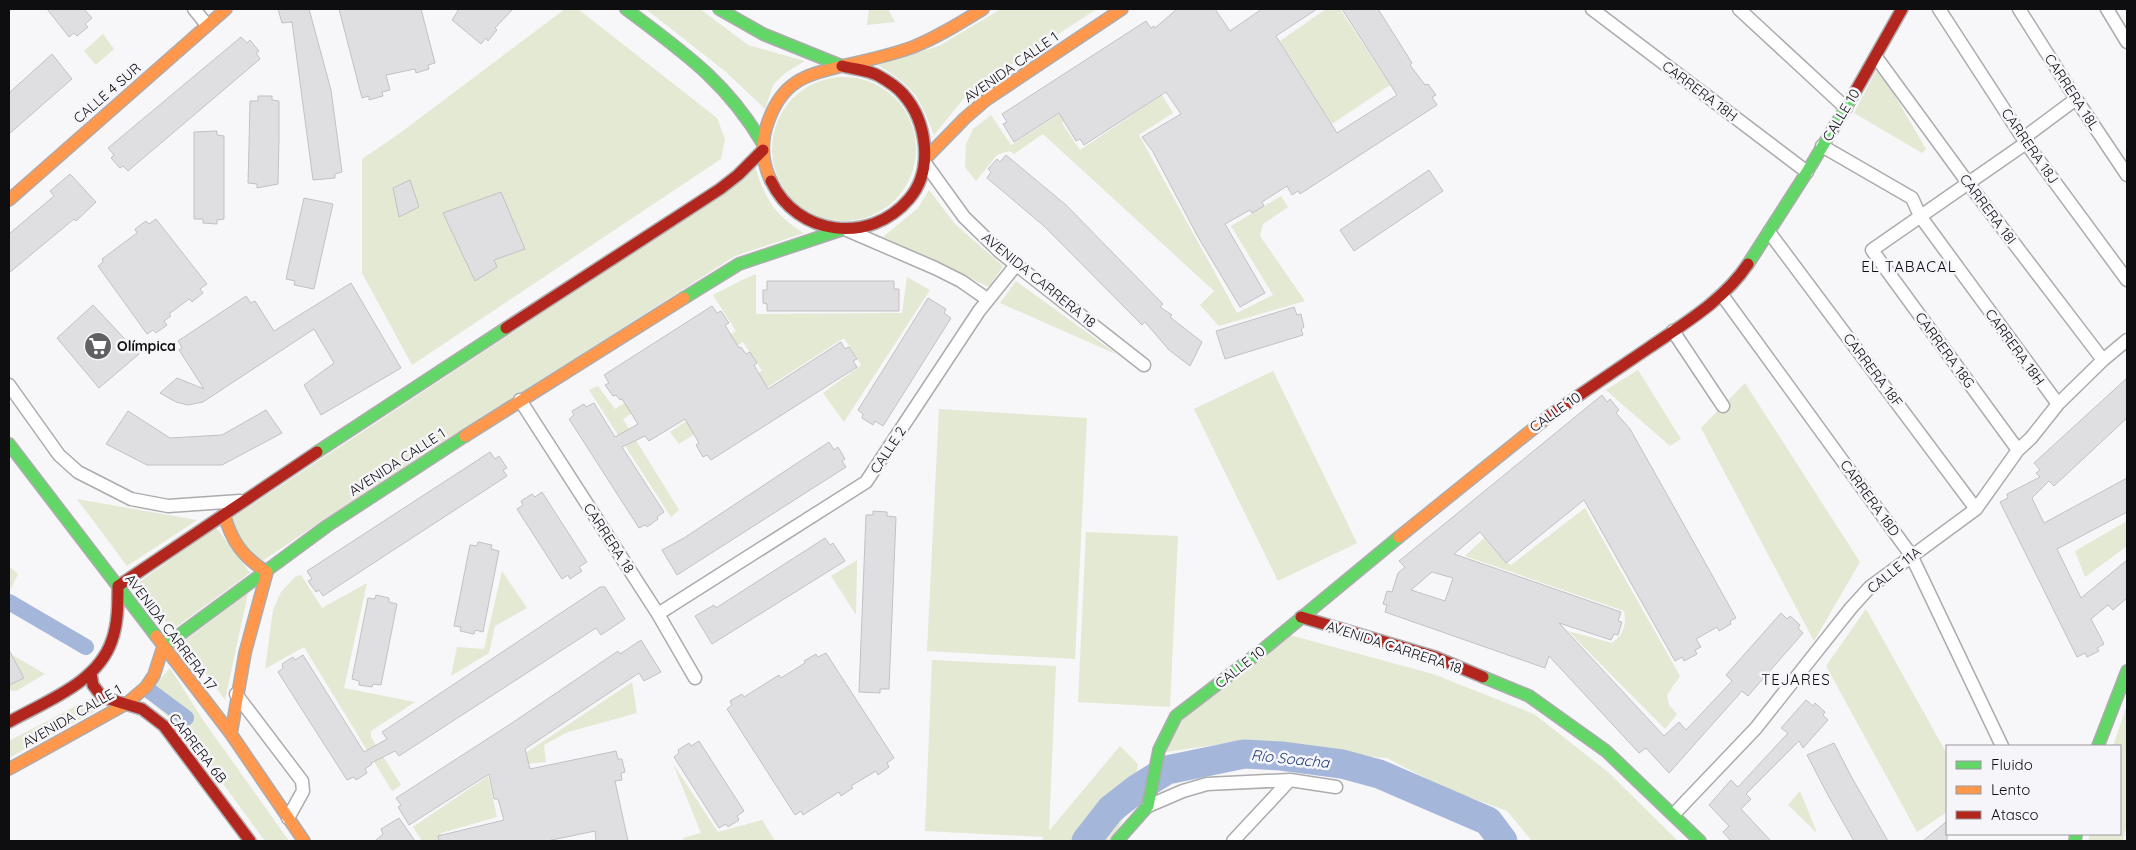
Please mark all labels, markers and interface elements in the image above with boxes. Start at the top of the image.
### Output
street label: AVENIDA CALLE 1 [960,28,1062,106]
street label: CARRERA 18L [2041,50,2104,134]
street label: CARRERA 18H [1659,57,1741,125]
street label: CALLE 4 SUR [70,59,144,127]
street label: CALLE 10 [1818,85,1864,145]
street label: CARRERA 18J [1997,105,2063,187]
street label: CARRERA 18I [1956,170,2020,248]
street label: AVENIDA CARRERA 18 [978,228,1100,332]
district label: EL TABACAL [1861,257,1957,276]
street label: CARRERA 18H [1981,305,2049,389]
street label: CARRERA 18G [1911,308,1979,392]
street label: CARRERA 18F [1839,330,1907,411]
supermarket icon: Olímpica [83,331,113,361]
place label: Olímpica [117,337,176,355]
street label: CALLE 10 [1526,388,1584,436]
street label: CALLE 2 [866,423,910,477]
street label: AVENIDA CALLE 1 [345,424,449,500]
street label: CARRERA 18D [1836,456,1904,540]
street label: CARRERA 18 [580,500,638,576]
street label: CALLE 11A [1863,543,1925,597]
street label: AVENIDA CARRERA 17 [121,570,221,694]
street label: AVENIDA CARRERA 18 [1324,617,1464,677]
street label: CALLE 10 [1211,642,1269,692]
district label: TEJARES [1761,670,1831,689]
street label: AVENIDA CALLE 1 [19,680,125,752]
street label: CARRERA 6B [165,709,231,787]
water label: Río Soacha [1250,745,1331,772]
legend [1946,745,2121,835]
text: Fluido [1991,755,2033,774]
text: Lento [1991,780,2030,799]
text: Atasco [1991,805,2039,824]

